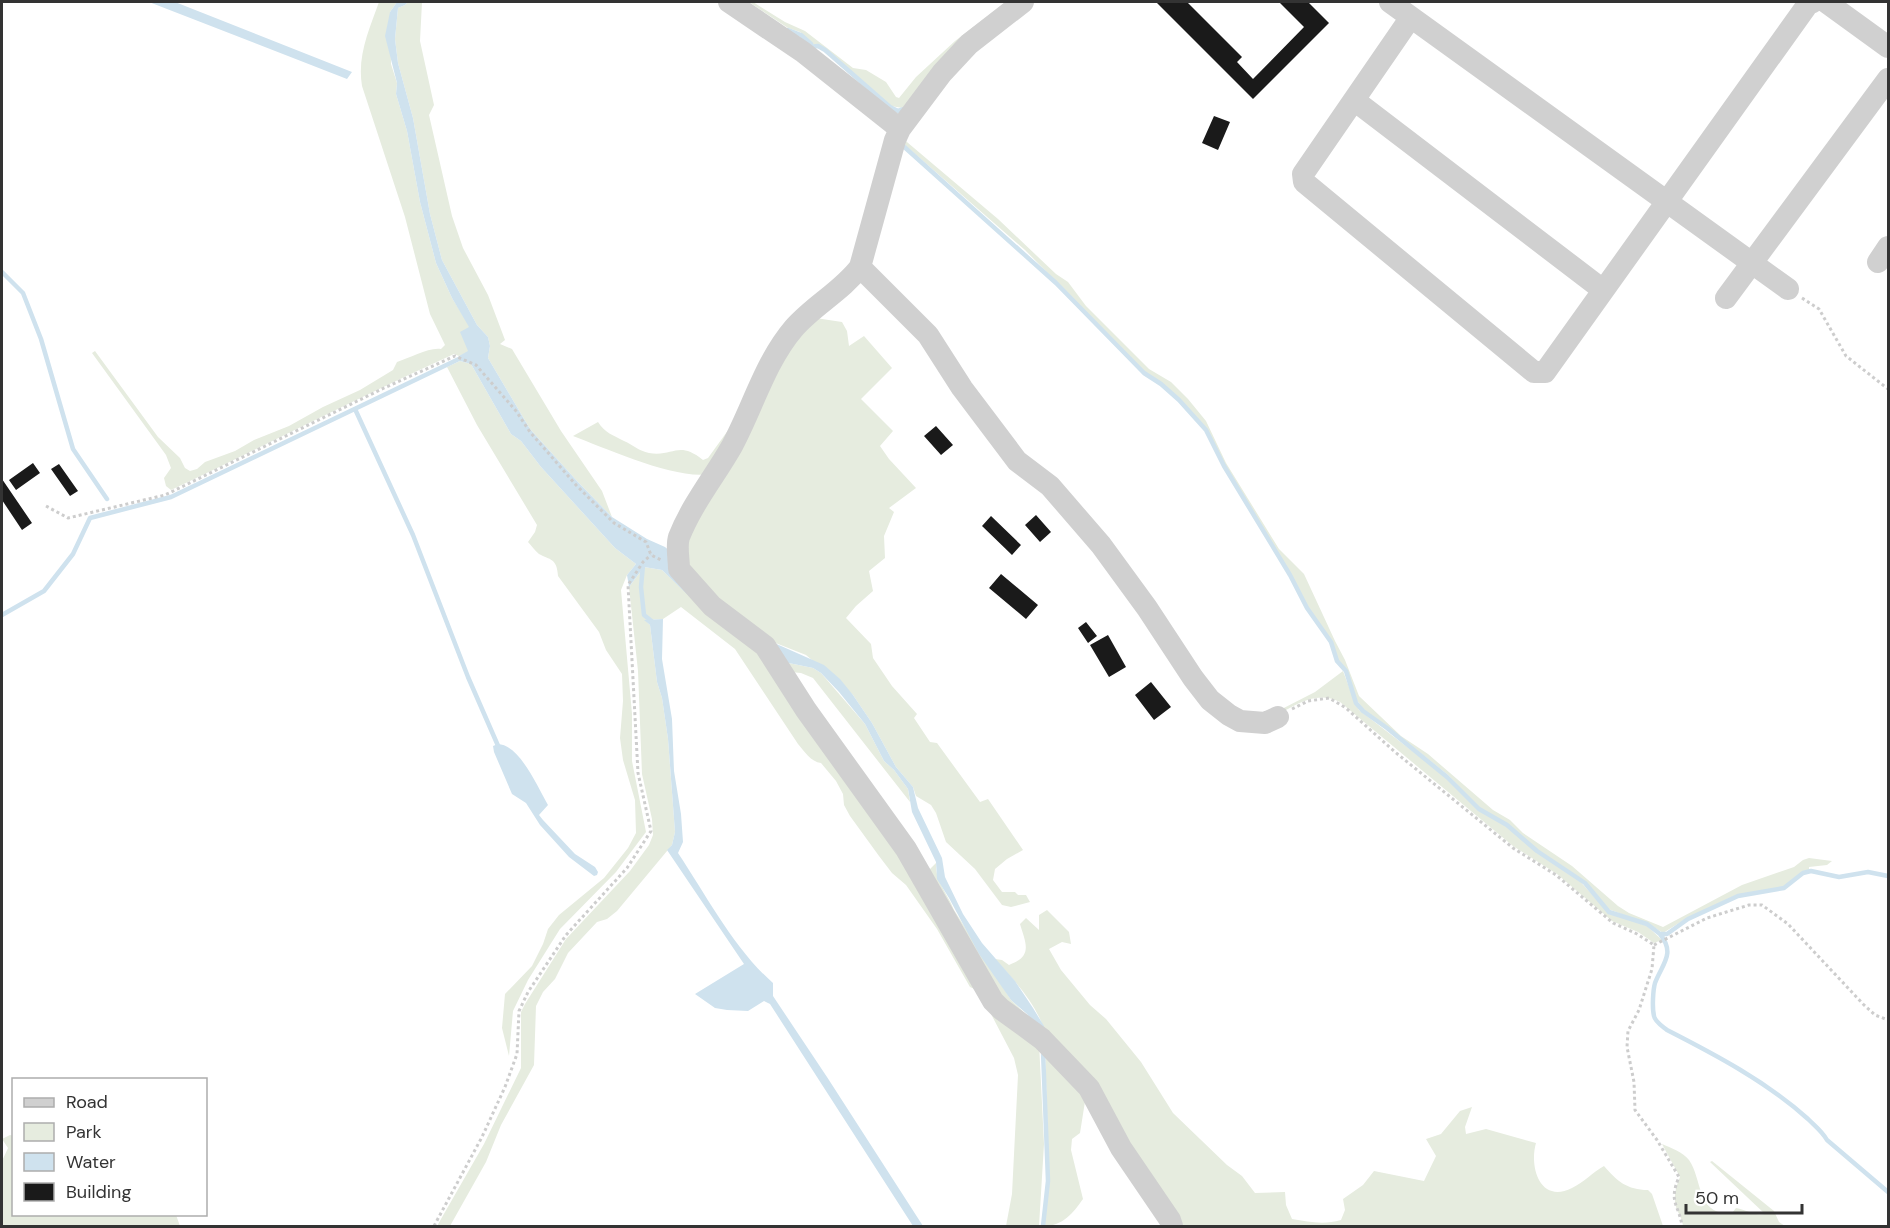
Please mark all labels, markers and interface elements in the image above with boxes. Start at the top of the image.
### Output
legend [12,1078,207,1216]
text: Road [66,1090,108,1114]
text: Park [66,1120,102,1144]
text: Water [66,1150,116,1174]
scale bar [1686,1177,1802,1215]
text: Building [66,1180,131,1204]
text: 50 m [1695,1186,1739,1210]

